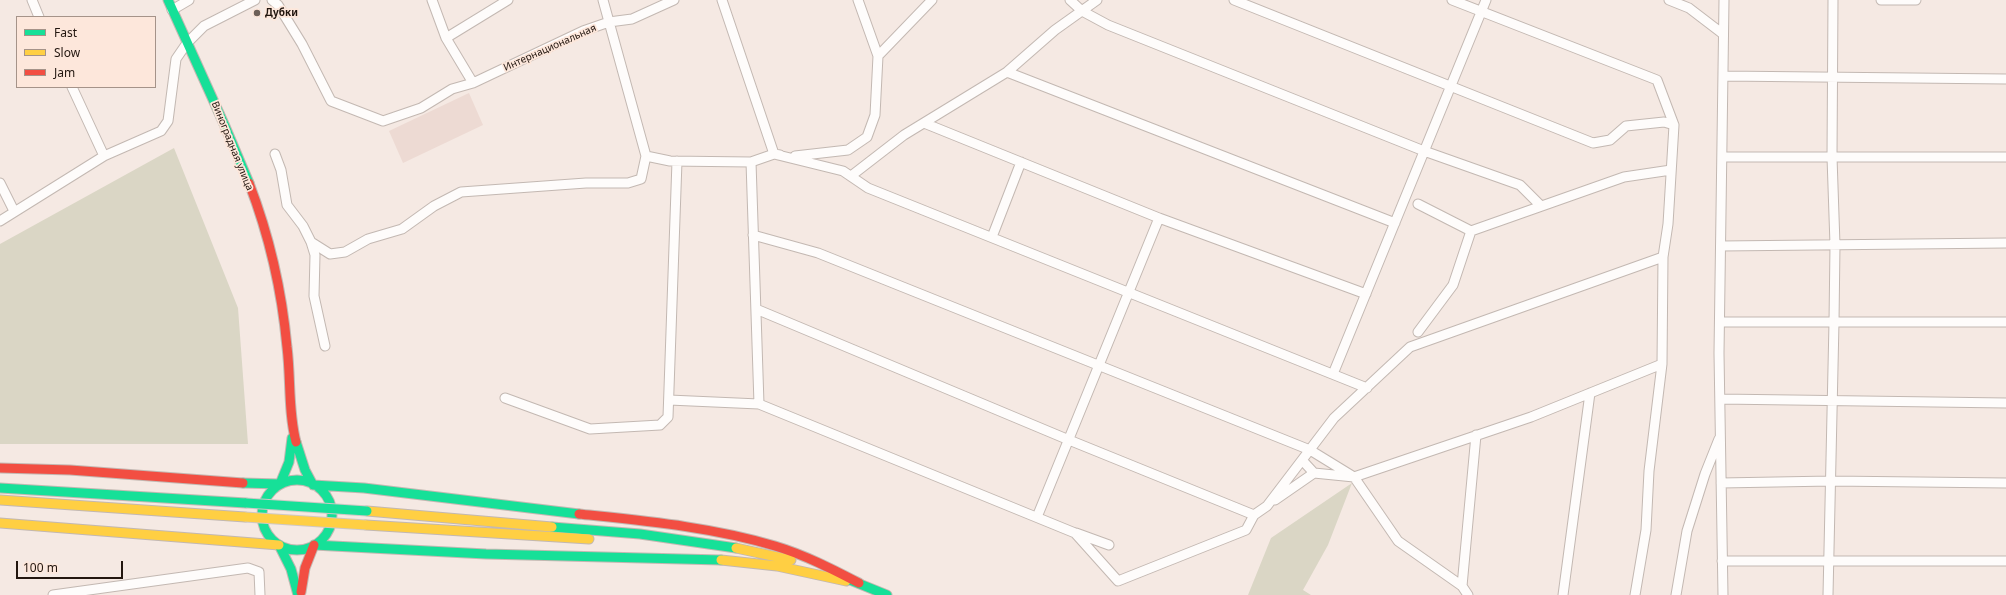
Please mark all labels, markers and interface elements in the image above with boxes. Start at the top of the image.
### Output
place label: Дубки [265,7,298,19]
marker: Дубки [252,8,262,18]
legend [16,16,156,88]
street label: Интернациональная [502,22,598,74]
text: Fast [54,24,77,41]
text: Slow [54,44,80,61]
text: Jam [54,64,75,81]
street label: Виноградная улица [209,100,255,192]
scale bar [18,553,125,579]
text: 100 m [23,559,58,576]

